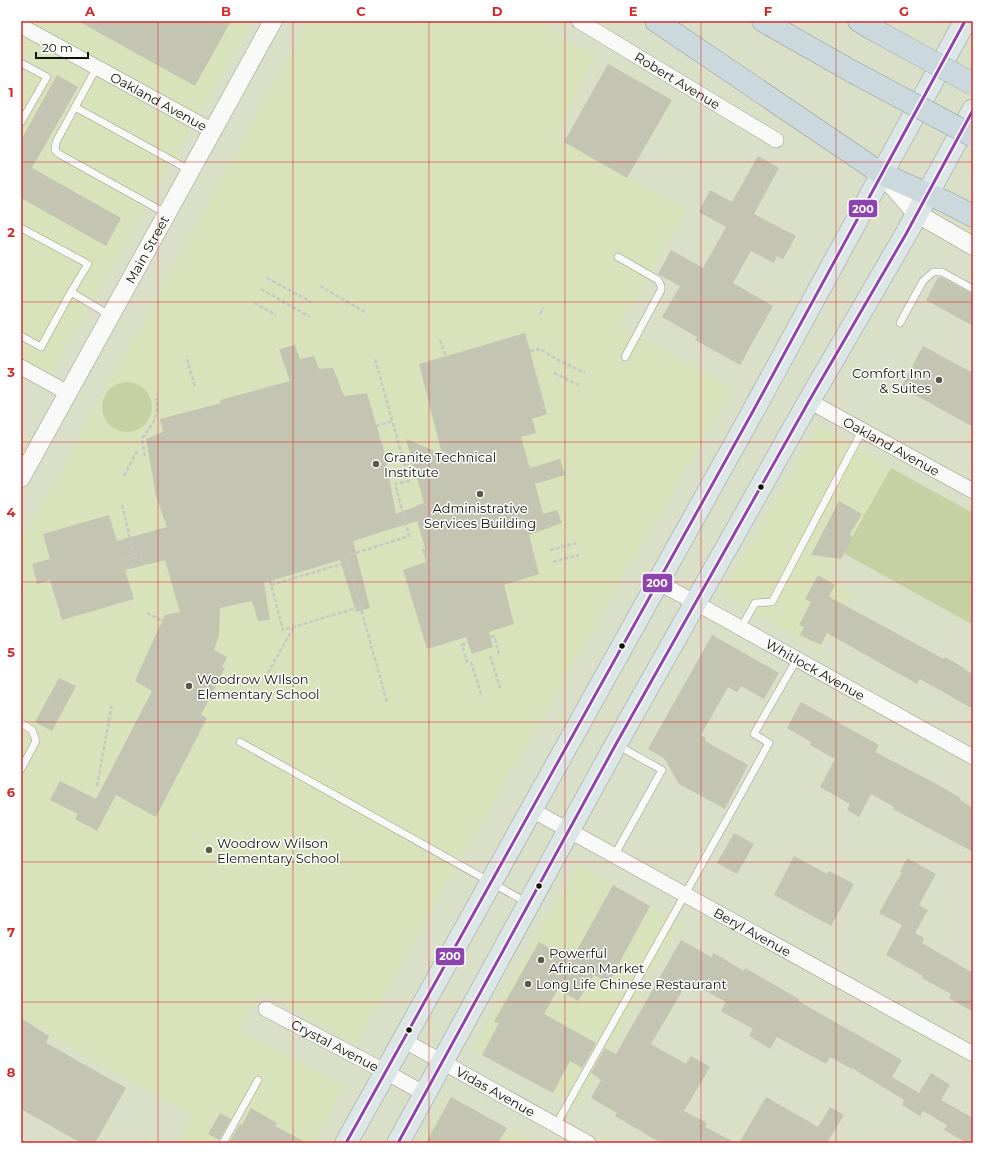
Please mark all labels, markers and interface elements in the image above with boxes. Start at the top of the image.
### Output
text: A [84,3,96,19]
text: B [221,3,231,19]
text: C [356,3,366,19]
text: D [492,3,503,19]
text: E [629,3,638,19]
text: F [764,3,772,19]
text: G [899,3,909,19]
scale bar [36,34,88,60]
text: 20 m [42,40,73,55]
street label: Robert Avenue [632,48,723,113]
street label: Oakland Avenue [108,68,210,134]
text: 1 [8,84,14,100]
line badge: 200 [848,199,878,218]
text: 200 [852,202,874,216]
street label: Main Street [122,213,172,286]
text: 2 [7,224,15,240]
text: 3 [6,364,15,380]
place label: Comfort Inn & Suites [852,365,931,396]
marker: Comfort Inn & Suites [934,375,944,385]
street label: Oakland Avenue [840,413,943,479]
place label: Granite Technical Institute [384,449,496,480]
marker: Granite Technical Institute [371,459,381,469]
unlabelled marker [756,482,766,492]
marker: Administrative Services Building [475,489,485,499]
place label: Administrative Services Building [424,500,536,531]
text: 4 [7,504,16,520]
line badge: 200 [642,573,673,593]
text: 200 [646,576,668,590]
street label: Whitlock Avenue [763,636,868,703]
unlabelled marker [617,641,627,651]
text: 5 [7,644,15,660]
place label: Woodrow WIlson Elementary School [197,671,320,702]
marker: Woodrow WIlson Elementary School [184,681,194,691]
text: 6 [7,784,16,800]
place label: Woodrow Wilson Elementary School [217,835,340,866]
marker: Woodrow Wilson Elementary School [204,845,214,855]
unlabelled marker [534,881,544,891]
street label: Beryl Avenue [711,904,794,960]
text: 7 [7,924,15,940]
place label: Powerful African Market [549,945,644,976]
line badge: 200 [435,947,465,966]
text: 200 [439,949,461,963]
marker: Powerful African Market [536,955,546,965]
place label: Long Life Chinese Restaurant [536,976,727,992]
marker: Long Life Chinese Restaurant [523,979,533,989]
street label: Crystal Avenue [289,1016,382,1075]
unlabelled marker [404,1025,414,1035]
street label: Vidas Avenue [453,1063,538,1120]
text: 8 [7,1064,16,1080]

